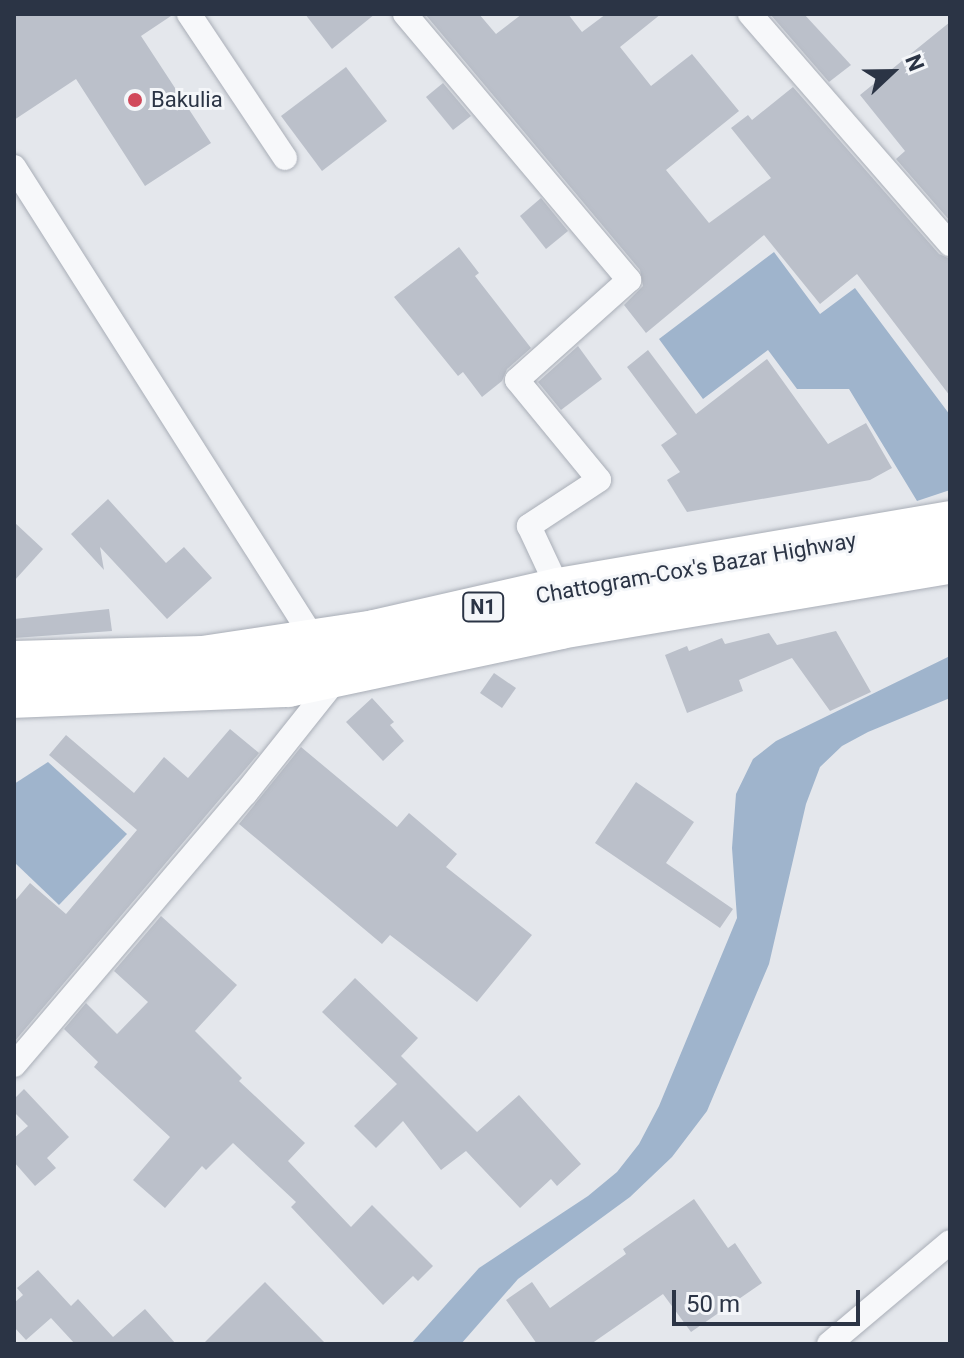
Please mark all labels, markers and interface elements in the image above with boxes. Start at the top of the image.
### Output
north arrow [852,32,932,112]
text: N [900,51,929,75]
place label: Bakulia [151,87,223,113]
marker: Bakulia [126,91,144,109]
street label: Chattogram-Cox's Bazar Highway [534,527,858,609]
road number: N1 [461,591,505,623]
scale bar [676,1274,864,1324]
text: 50 m [686,1290,740,1318]

